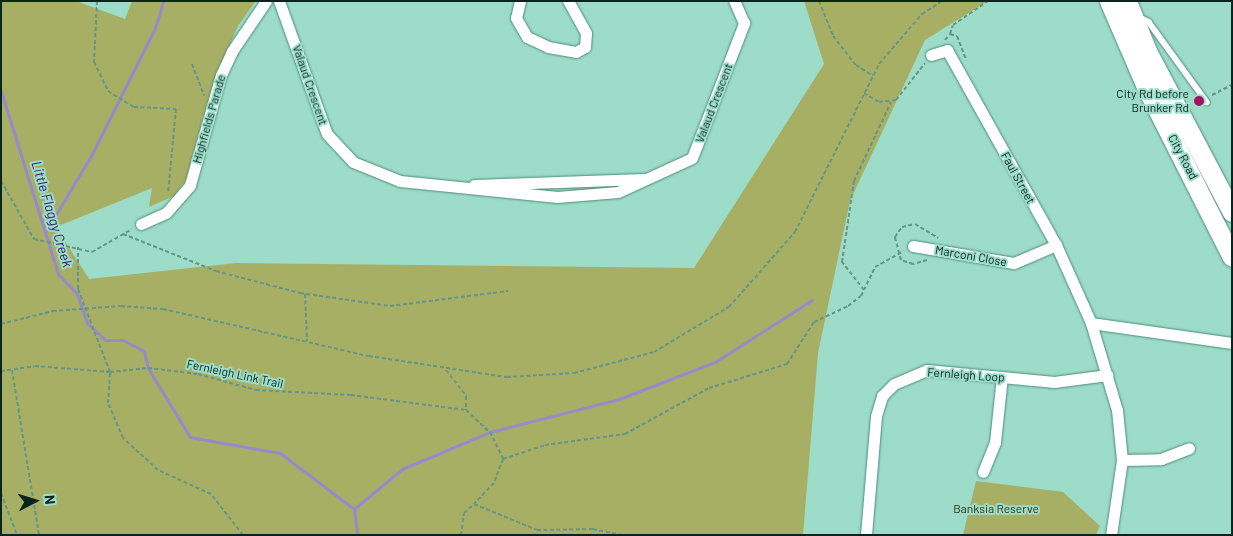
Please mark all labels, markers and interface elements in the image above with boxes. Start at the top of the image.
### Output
street label: Valaud Crescent [290,43,330,127]
street label: Valaud Crescent [692,61,736,145]
street label: Highfields Parade [189,73,229,165]
place label: City Rd before Brunker Rd [1116,87,1189,115]
marker: City Rd before Brunker Rd [1193,95,1205,107]
street label: City Road [1165,132,1201,182]
street label: Faul Street [998,150,1038,206]
water label: Little Flaggy Creek [28,159,76,269]
street label: Marconi Close [934,243,1008,269]
street label: Fernleigh Link Trail [185,357,285,391]
street label: Fernleigh Loop [927,365,1005,385]
north arrow [10,476,60,526]
text: N [42,494,59,505]
park label: Banksia Reserve [953,502,1039,516]

